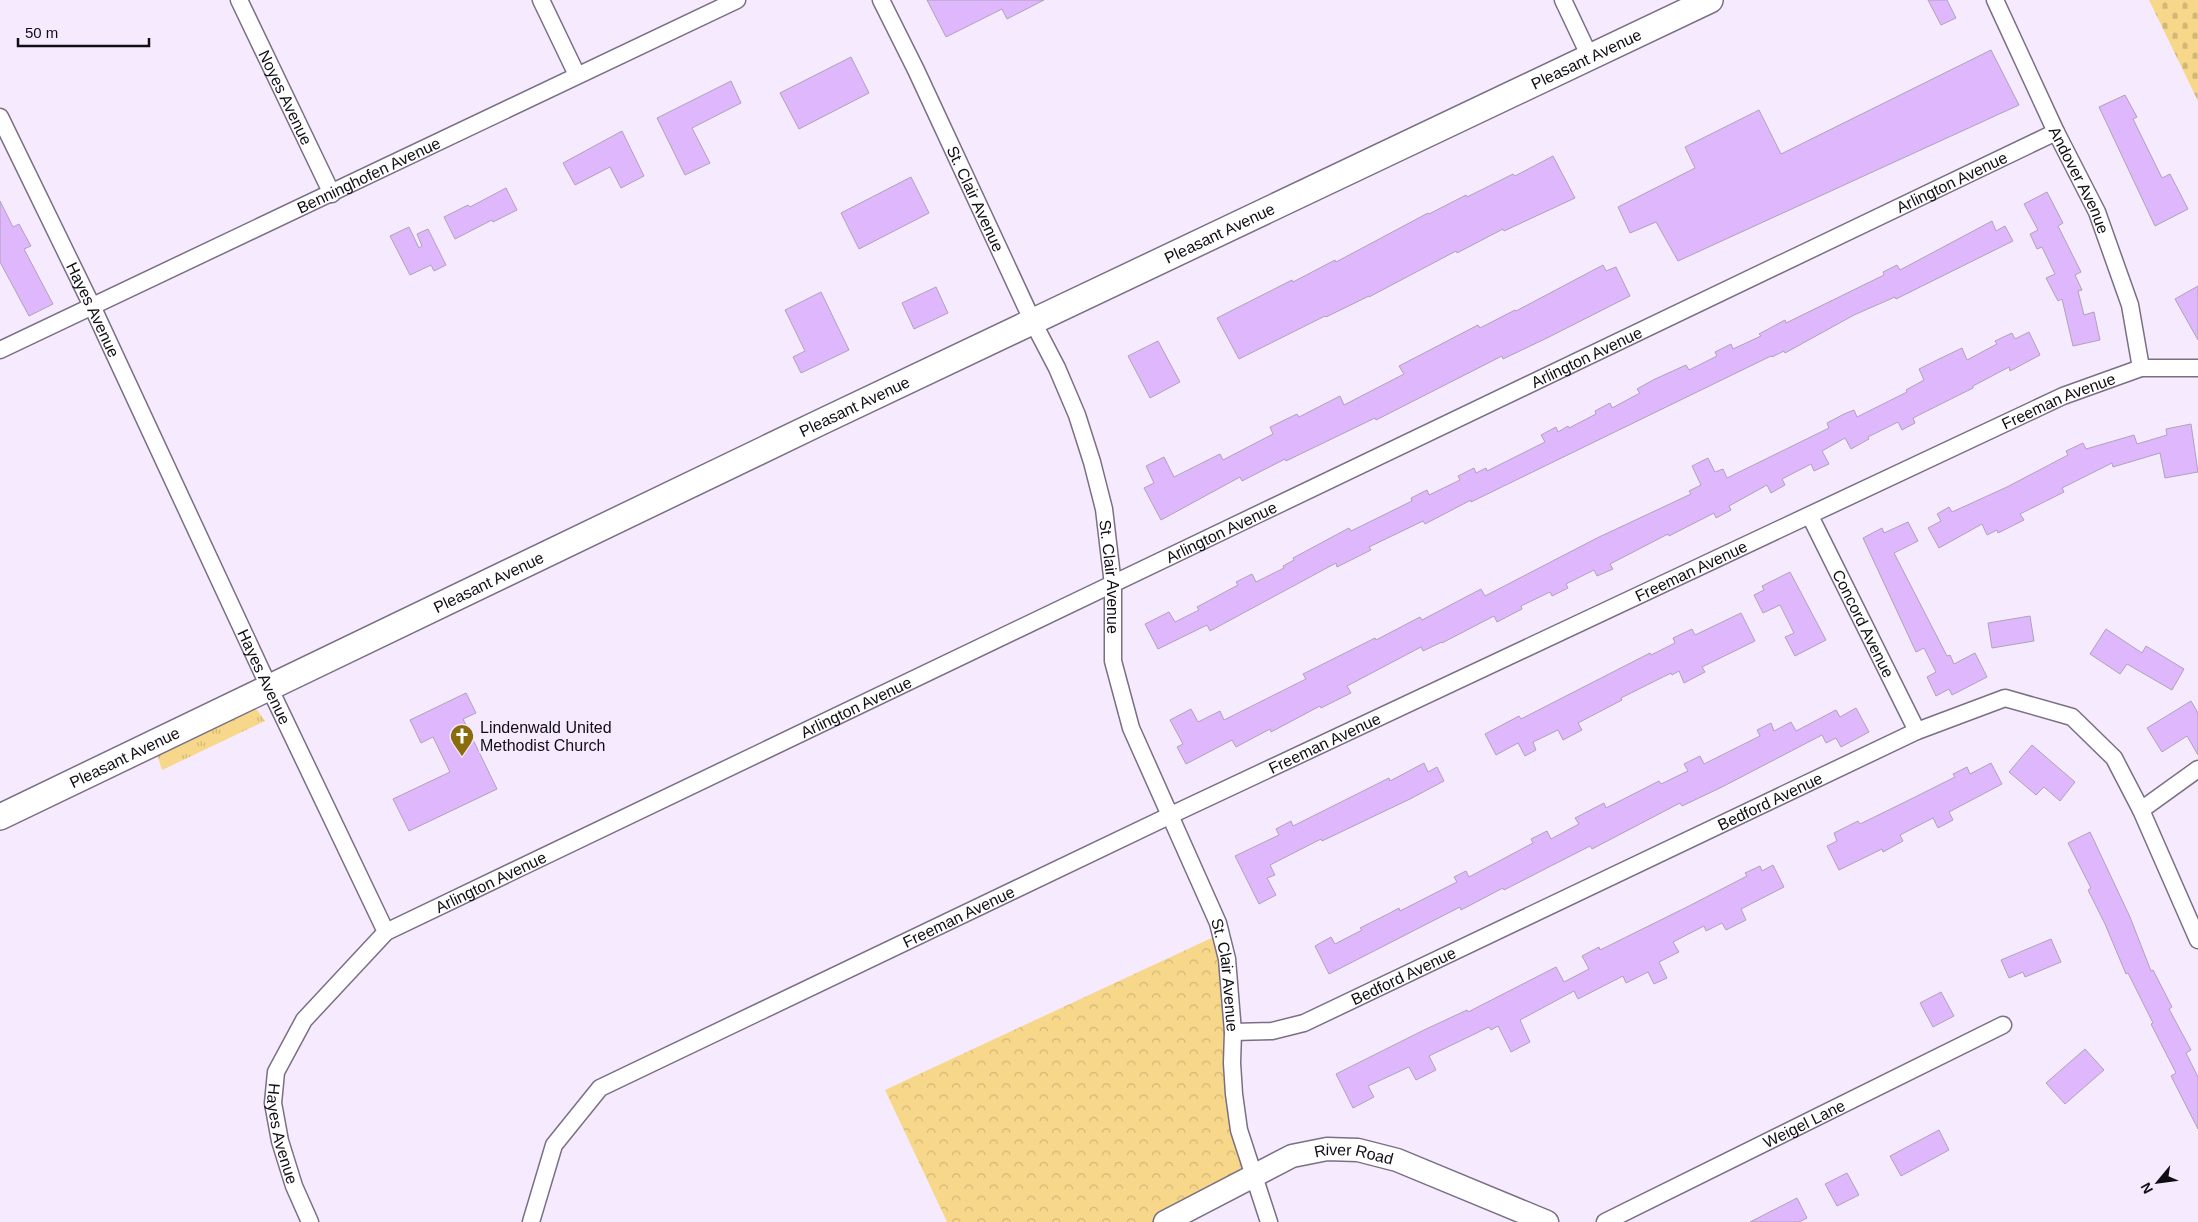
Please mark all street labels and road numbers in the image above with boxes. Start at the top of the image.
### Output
street label: Pleasant Avenue [1529,26,1644,93]
street label: Noyes Avenue [255,48,315,148]
street label: Andover Avenue [2046,124,2112,236]
street label: Benninghofen Avenue [294,134,443,217]
street label: St. Clair Avenue [943,143,1007,254]
street label: Arlington Avenue [1894,149,2010,216]
street label: Pleasant Avenue [1162,200,1277,267]
street label: Hayes Avenue [63,260,123,360]
street label: Arlington Avenue [1528,324,1645,391]
street label: Freeman Avenue [1999,370,2118,433]
street label: Pleasant Avenue [797,373,912,440]
street label: Arlington Avenue [1163,499,1280,566]
street label: St. Clair Avenue [1096,519,1121,634]
street label: Freeman Avenue [1633,538,1750,605]
street label: Pleasant Avenue [431,549,546,616]
street label: Concord Avenue [1829,567,1897,680]
street label: Hayes Avenue [234,627,294,727]
street label: Arlington Avenue [798,674,914,741]
street label: Freeman Avenue [1266,710,1383,777]
street label: Pleasant Avenue [67,724,182,791]
street label: Bedford Avenue [1715,769,1825,834]
street label: Arlington Avenue [433,849,549,916]
street label: Freeman Avenue [900,883,1017,951]
street label: St. Clair Avenue [1208,917,1241,1032]
street label: Bedford Avenue [1349,944,1459,1008]
street label: Hayes Avenue [264,1082,301,1186]
street label: Weigel Lane [1761,1097,1848,1151]
street label: River Road [1313,1141,1395,1168]

